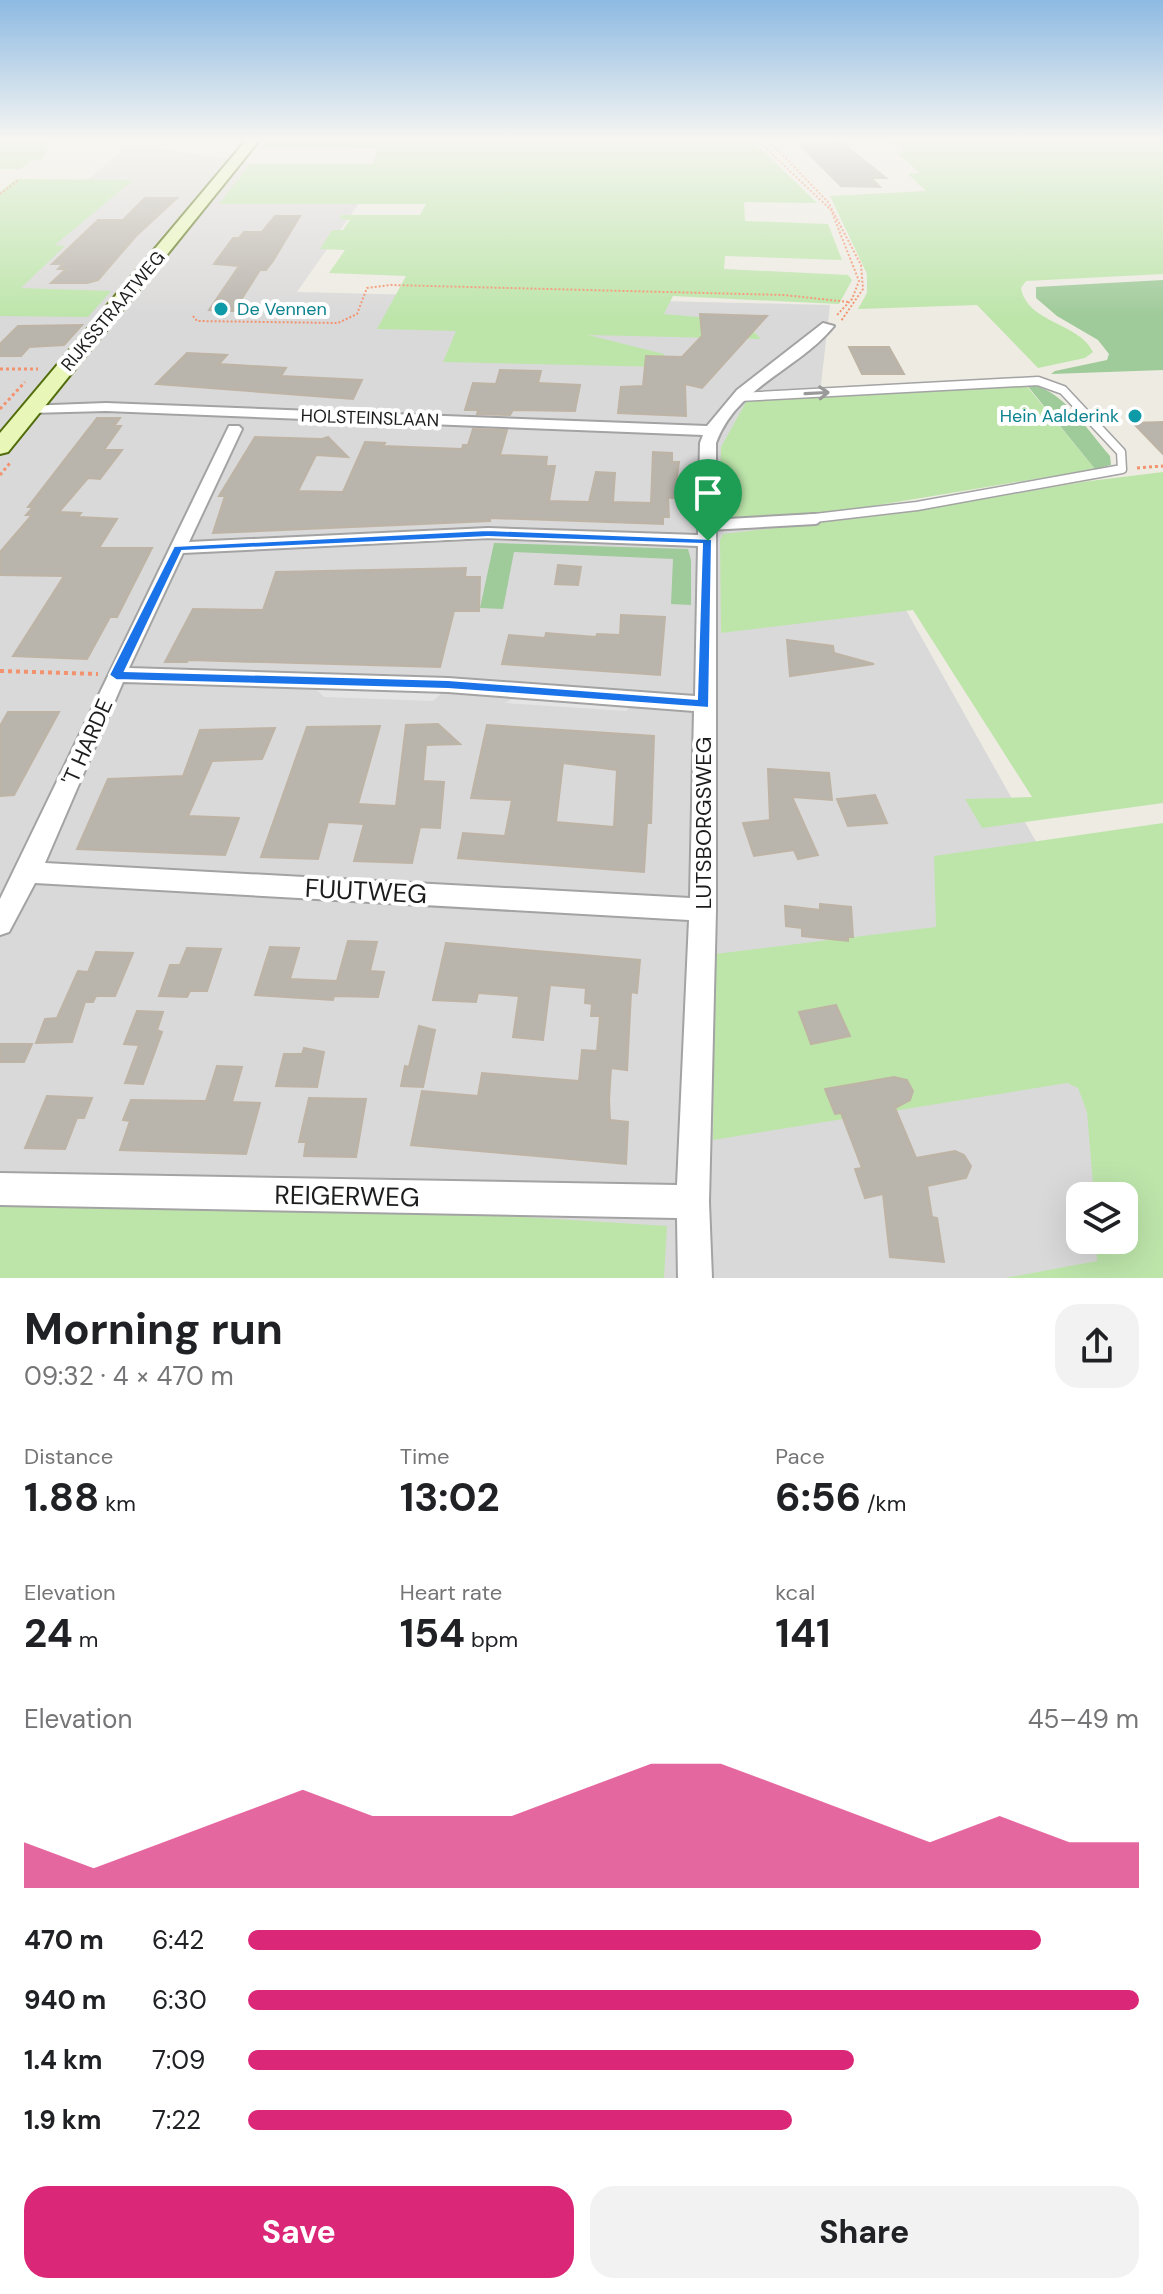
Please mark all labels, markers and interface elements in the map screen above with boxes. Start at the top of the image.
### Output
street label: RIJKSSTRAATWEG [56,246,170,376]
place label: De Vennen [237,297,327,321]
marker: De Vennen [212,300,230,318]
one-way arrow [803,385,830,400]
street label: HOLSTEINSLAAN [300,404,440,432]
place label: Hein Aalderink [1000,404,1119,428]
marker: Hein Aalderink [1126,407,1144,425]
pin [674,459,742,541]
icon: arrive [686,471,730,515]
street label: 'T HARDE [56,694,119,790]
street label: LUTSBORGSWEG [689,737,718,909]
street label: FUUTWEG [304,871,428,911]
street label: REIGERWEG [274,1178,420,1214]
map controls [1066,1182,1138,1254]
button: layers [1066,1182,1138,1254]
text: Morning run [24,1300,283,1358]
button: share [1055,1304,1139,1388]
text: 09:32 · 4 × 470 m [24,1359,234,1393]
text: Distance [24,1442,113,1471]
text: Time [400,1442,449,1471]
text: Pace [775,1442,825,1471]
text: 1.88 [24,1471,99,1523]
text: 13:02 [400,1471,500,1523]
text: 6:56 [775,1471,861,1523]
text: km [99,1489,136,1518]
text: /km [861,1489,906,1518]
text: Elevation [24,1578,116,1607]
text: Heart rate [400,1578,502,1607]
text: kcal [775,1578,815,1607]
text: 24 [24,1607,73,1659]
text: 154 [400,1607,465,1659]
text: 141 [775,1607,830,1659]
text: m [73,1625,98,1654]
text: bpm [465,1625,518,1654]
text: Elevation [24,1702,132,1736]
text: 45–49 m [1028,1702,1139,1736]
text: 470 m [24,1923,104,1957]
text: 6:42 [152,1923,204,1957]
text: 940 m [24,1983,106,2017]
text: 6:30 [152,1983,207,2017]
text: 1.4 km [24,2043,103,2077]
text: 7:09 [152,2043,205,2077]
text: 1.9 km [24,2103,101,2137]
text: 7:22 [152,2103,201,2137]
button: Save [24,2186,574,2278]
button: Share [590,2186,1139,2278]

